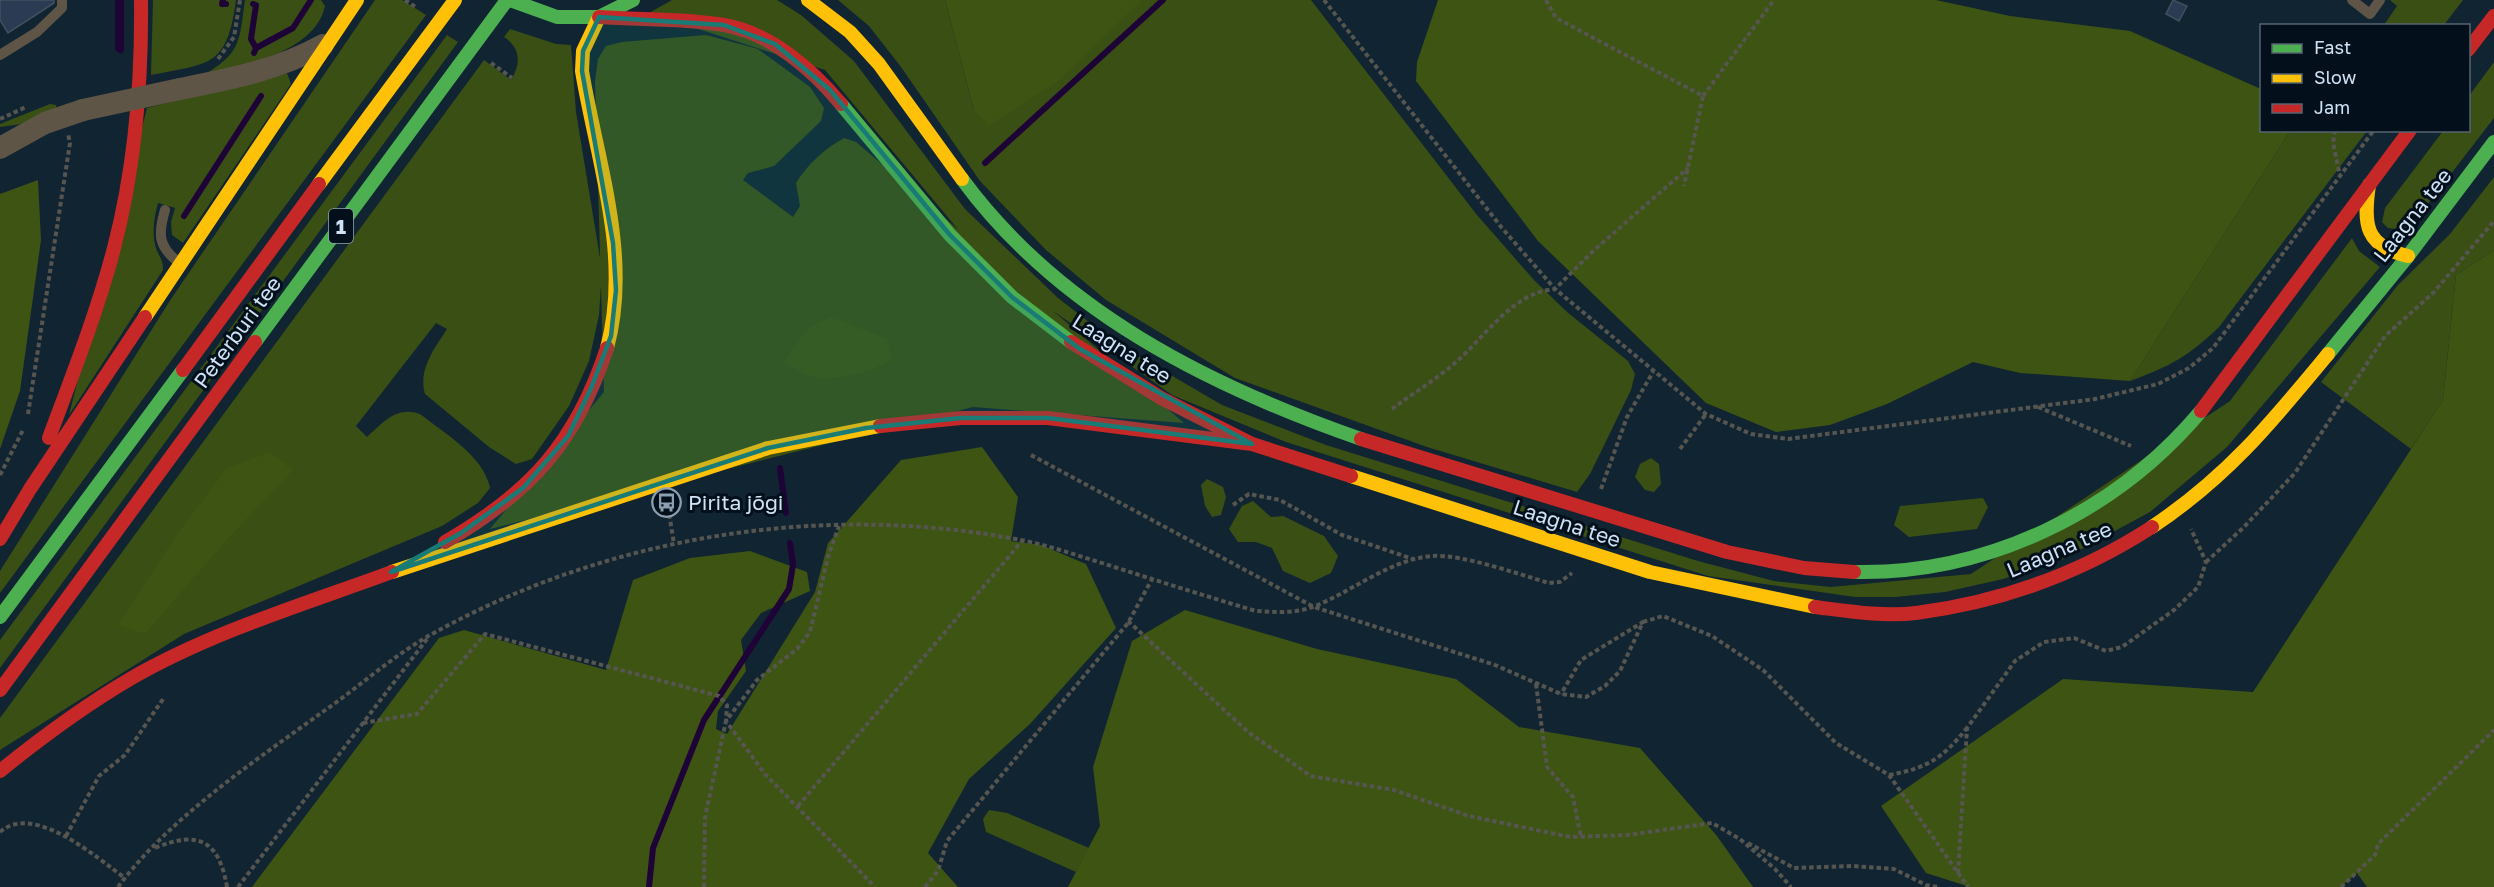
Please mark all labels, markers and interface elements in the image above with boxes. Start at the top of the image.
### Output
legend [2260,24,2470,132]
text: Fast [2314,36,2351,58]
text: Slow [2314,66,2357,88]
text: Jam [2314,96,2350,118]
street label: Laagna tee [2367,163,2457,267]
road number: 1 [329,209,353,243]
street label: Peterburi tee [188,271,286,393]
street label: Laagna tee [1068,307,1176,389]
bus stop icon: Pirita jõgi [651,486,683,518]
place label: Pirita jõgi [688,489,784,515]
street label: Laagna tee [1510,493,1624,553]
street label: Laagna tee [2003,515,2115,583]

